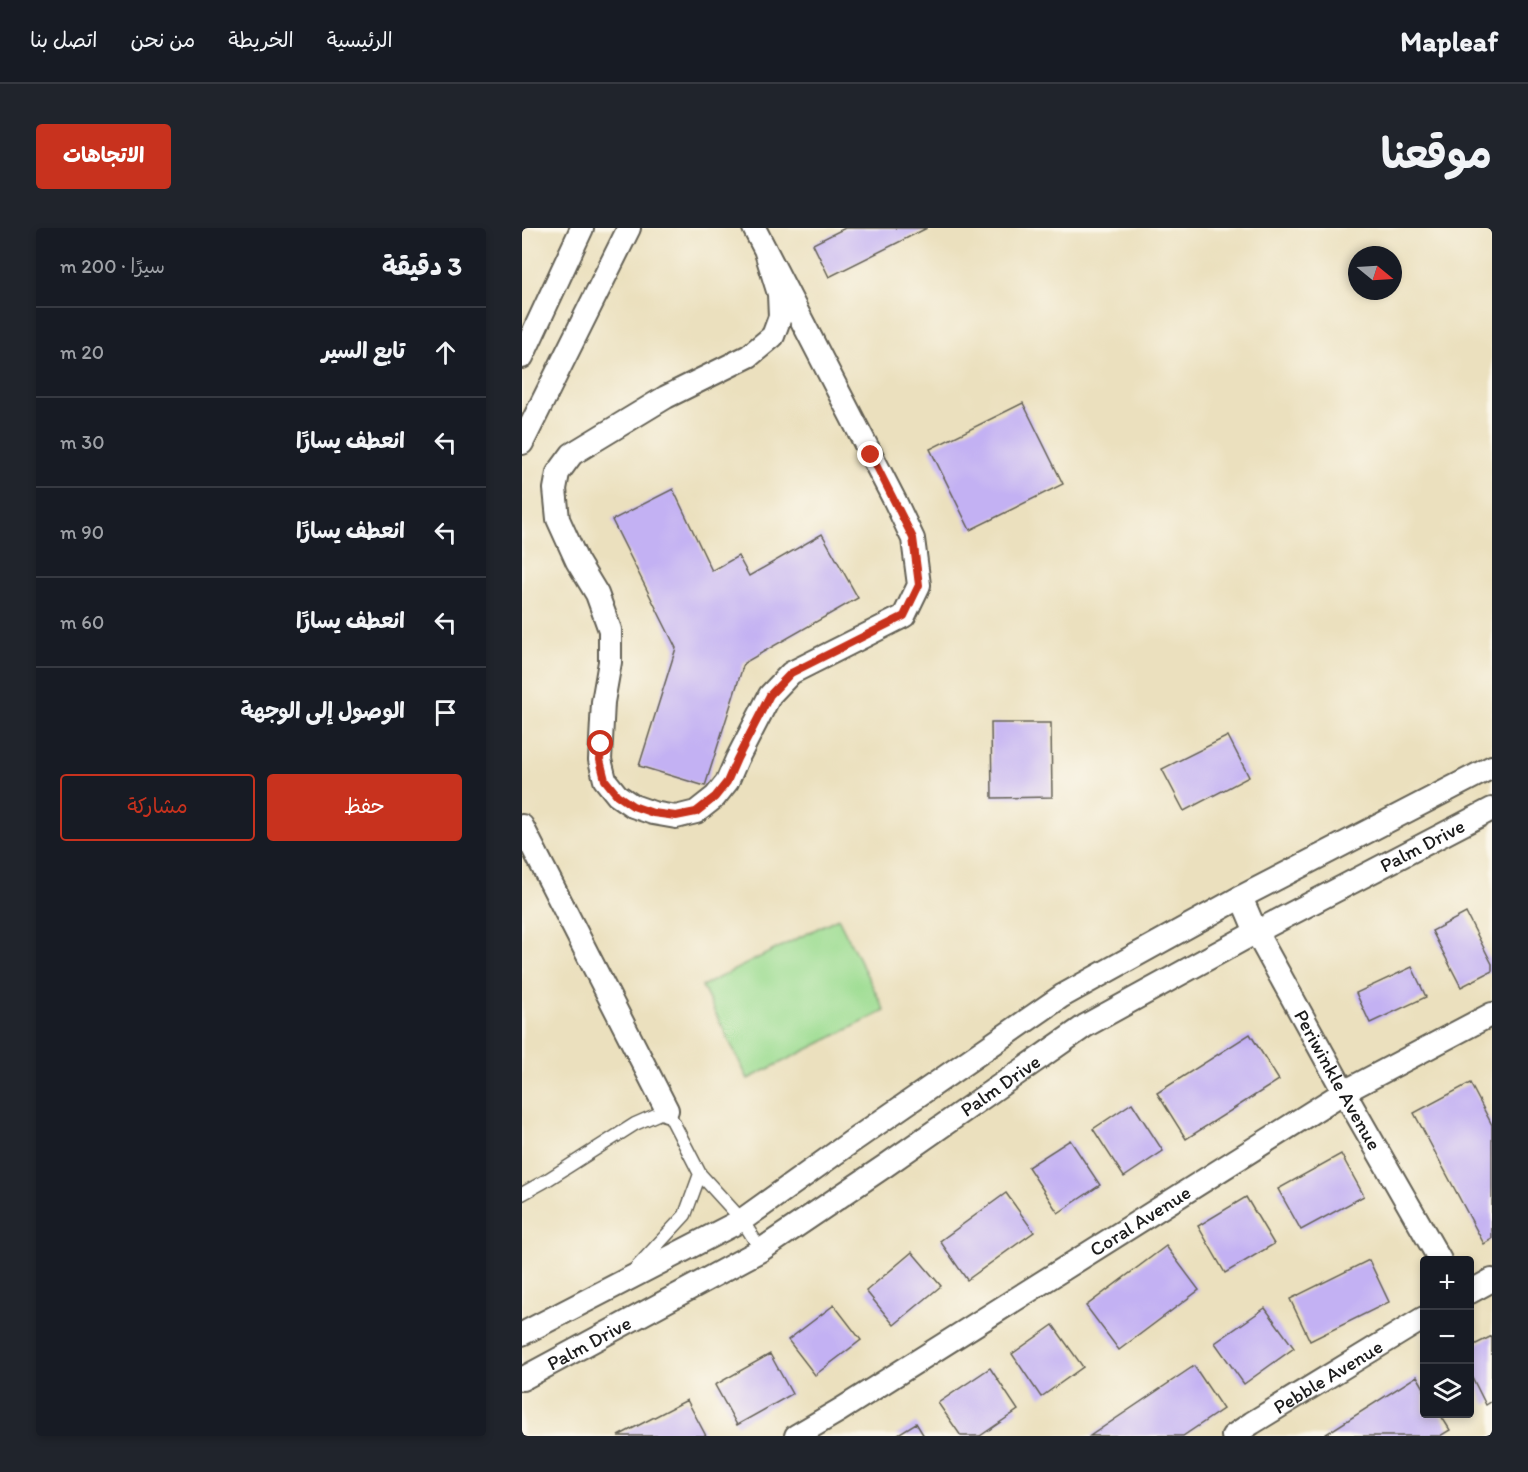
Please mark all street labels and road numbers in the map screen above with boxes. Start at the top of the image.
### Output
street label: Palm Drive [1376,813,1469,877]
street label: Periwinkle Avenue [1289,1005,1387,1154]
street label: Palm Drive [956,1049,1045,1122]
street label: Coral Avenue [1085,1180,1195,1261]
street label: Palm Drive [543,1310,635,1375]
street label: Pebble Avenue [1269,1334,1387,1419]

